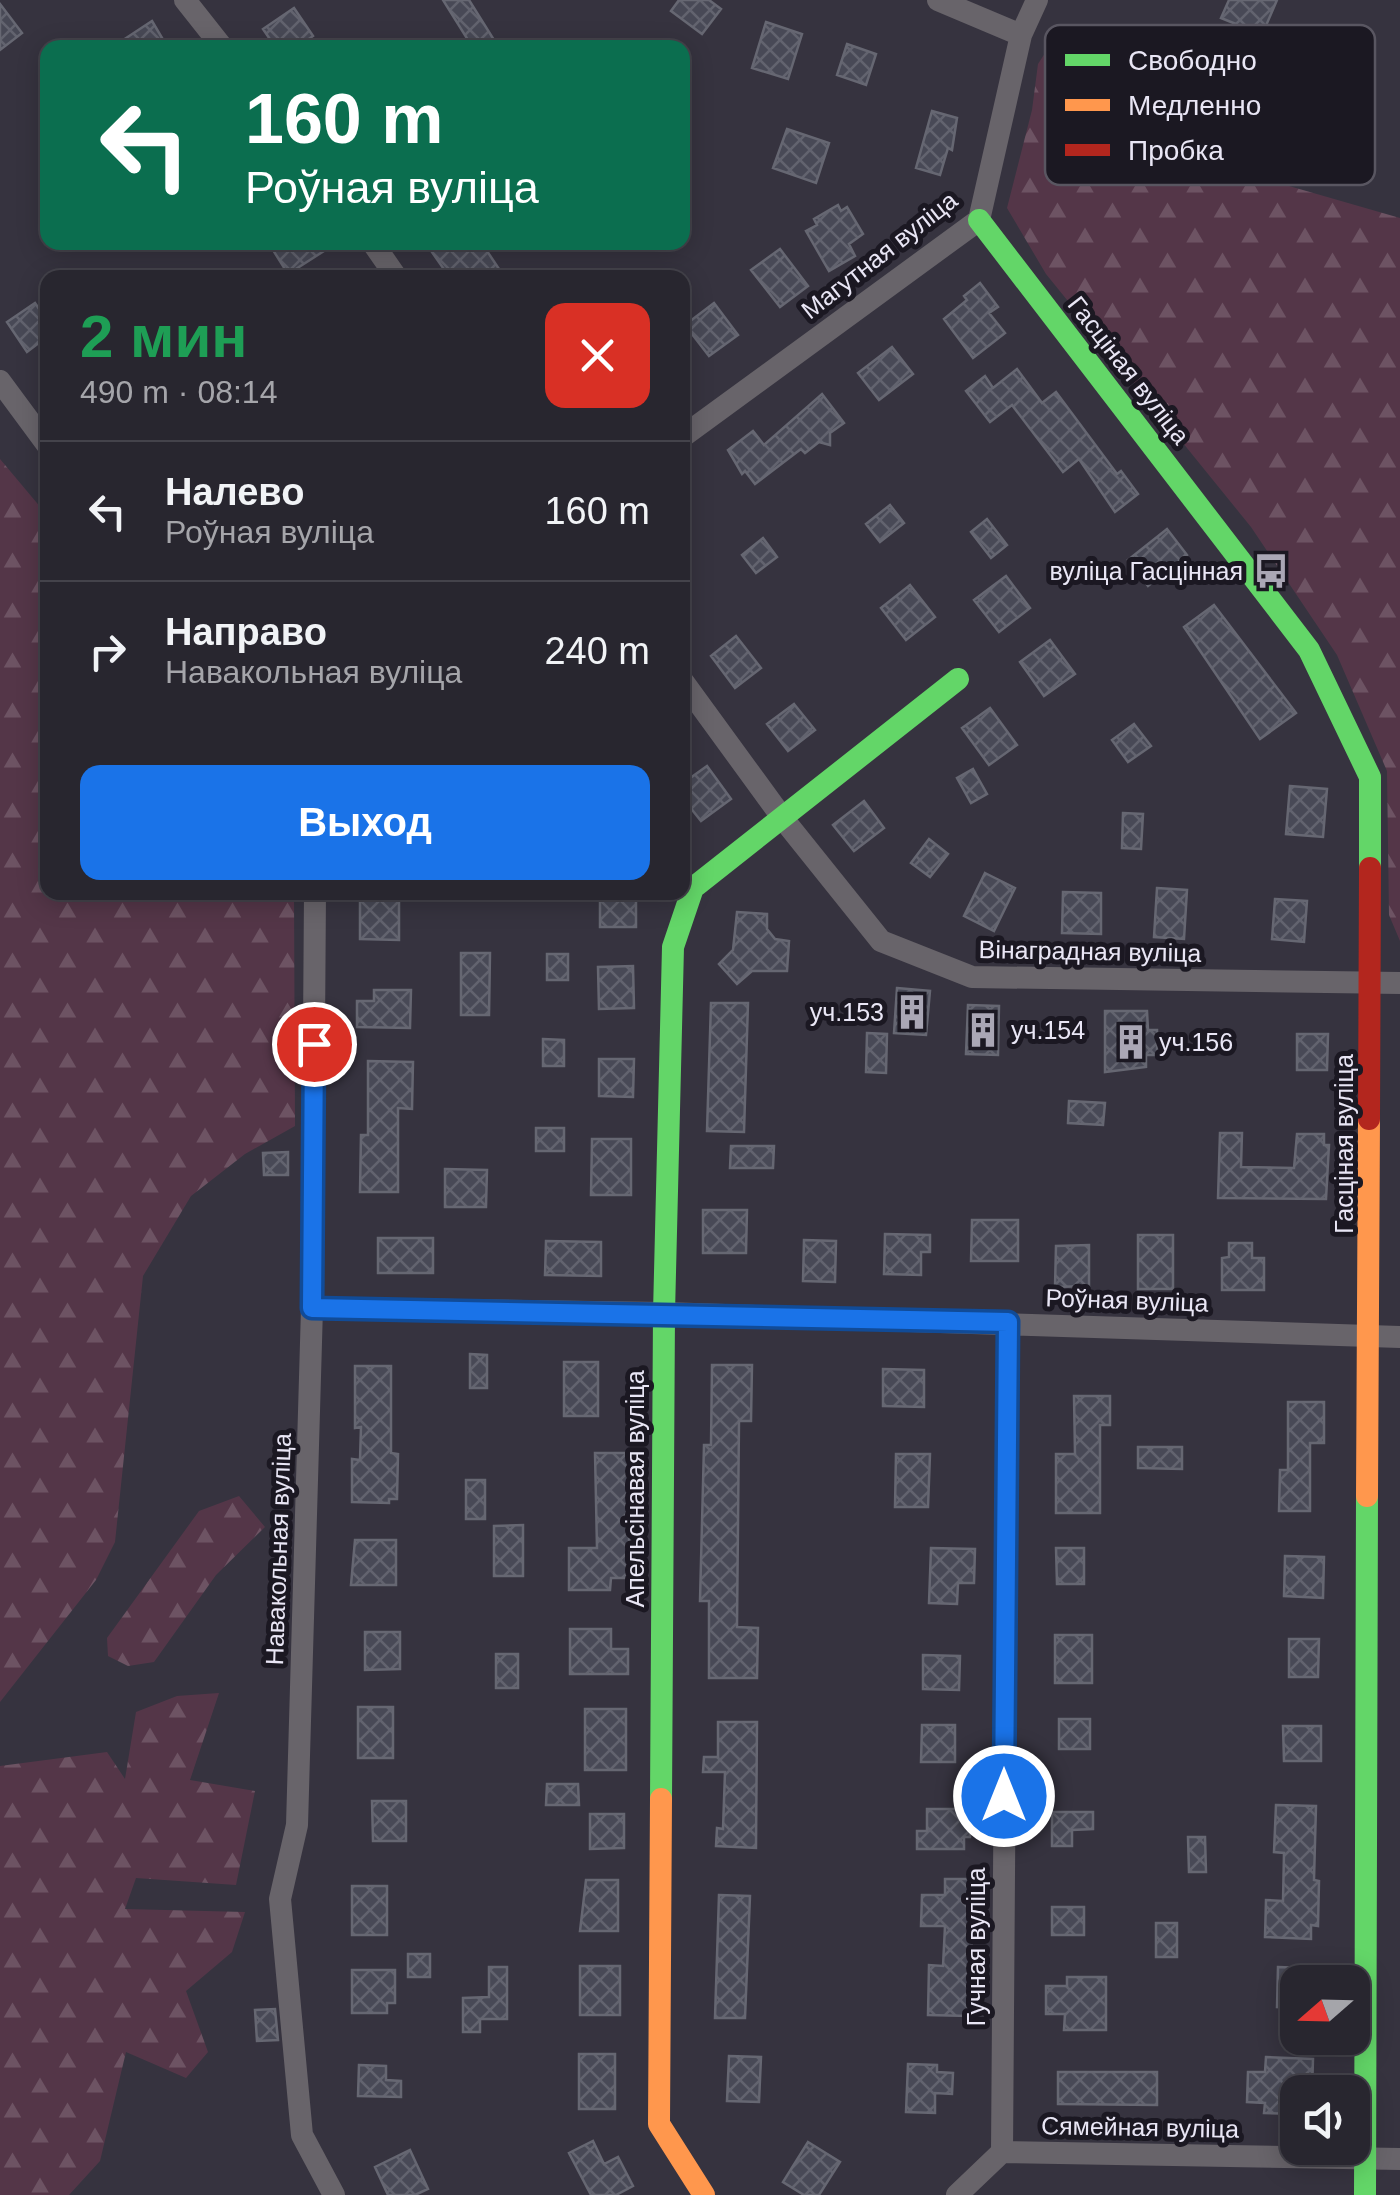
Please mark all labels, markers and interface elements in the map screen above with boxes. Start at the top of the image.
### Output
legend [1045,25,1375,185]
text: Свободно [1128,45,1257,76]
icon: left [80,80,210,210]
text: 160 m [245,80,443,158]
text: Медленно [1128,90,1261,121]
text: Пробка [1128,135,1224,166]
text: Роўная вуліца [245,162,539,213]
street label: Магутная вуліца [796,186,962,324]
street label: Гасціная вуліца [1063,291,1195,449]
text: 2 мин [80,303,248,370]
button: close [545,303,650,408]
text: 490 m · 08:14 [80,374,277,410]
text: Налево [165,471,304,513]
icon: left [80,484,135,539]
text: 160 m [544,490,650,532]
text: Роўная вуліца [165,514,374,550]
bus stop icon: вуліца Гасцінная [1252,552,1290,590]
place label: вуліца Гасцінная [1050,557,1243,585]
text: Направо [165,611,327,653]
icon: right [80,624,135,679]
text: 240 m [544,630,650,672]
text: Навакольная вуліца [165,654,462,690]
button: Выход [80,765,650,880]
street label: Вінаградная вуліца [978,935,1202,967]
building icon: уч.153 [893,993,931,1031]
place label: уч.153 [810,998,884,1026]
pin [272,1002,357,1087]
building icon: уч.154 [964,1011,1002,1049]
place label: уч.154 [1011,1016,1085,1044]
icon: arrive [287,1017,342,1072]
building icon: уч.156 [1112,1023,1150,1061]
place label: уч.156 [1159,1028,1233,1056]
street label: Гасціная вуліца [1330,1054,1358,1234]
street label: Роўная вуліца [1045,1283,1209,1317]
street label: Апельсінавая вуліца [621,1370,649,1608]
street label: Навакольная вуліца [260,1432,296,1666]
position arrow [952,1744,1056,1848]
street label: Гучная вуліца [962,1868,990,2026]
north arrow [1280,1965,1370,2055]
map controls [1280,1965,1370,2165]
button: sound [1280,2075,1370,2165]
street label: Сямейная вуліца [1041,2111,1239,2143]

